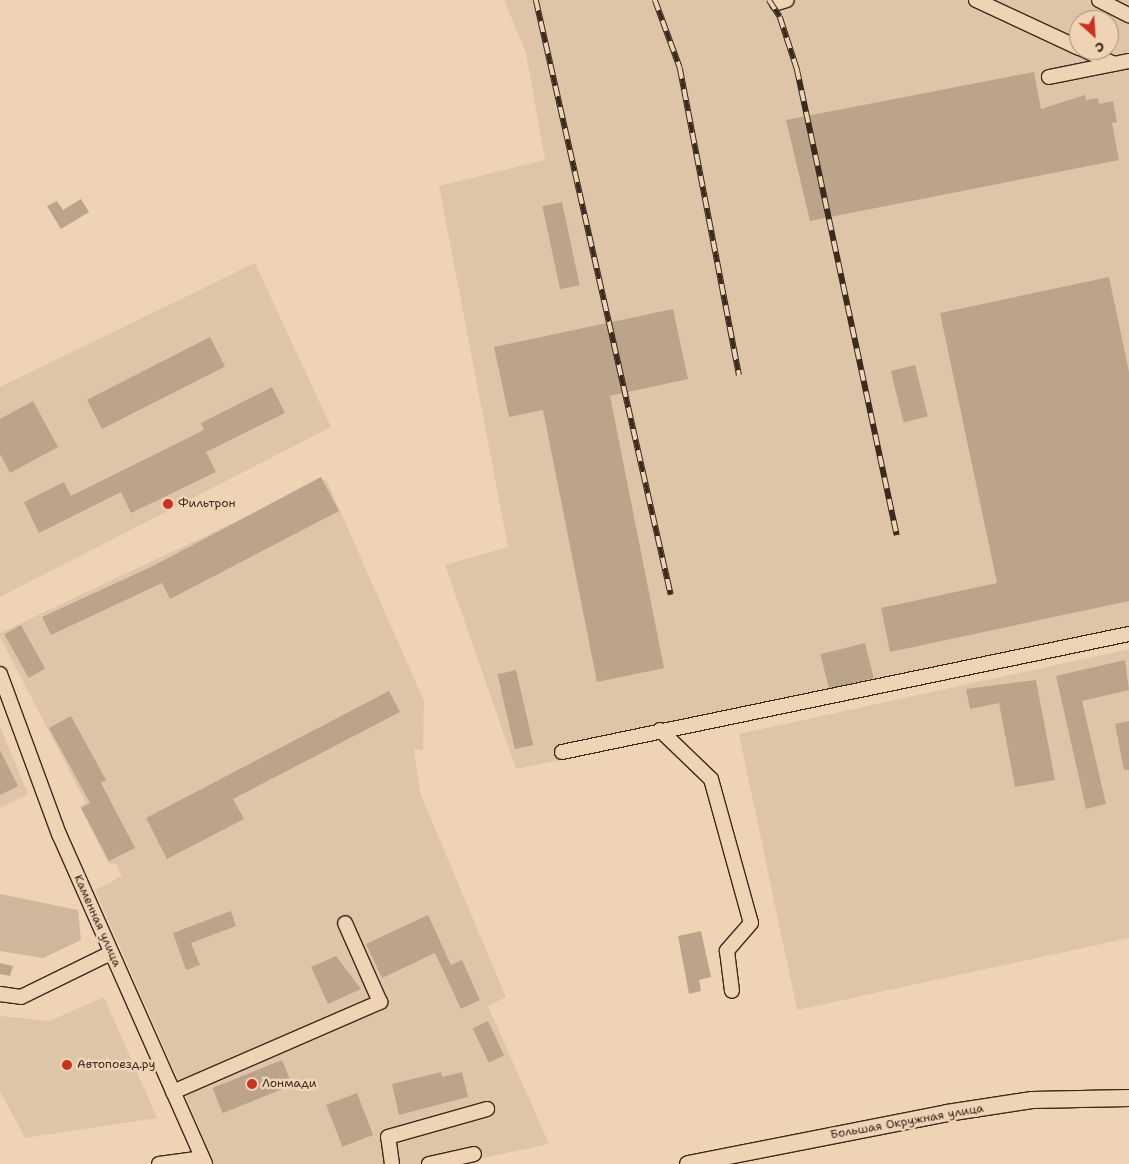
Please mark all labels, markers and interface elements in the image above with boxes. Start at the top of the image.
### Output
north arrow [1069,10,1119,60]
text: С [1092,38,1108,58]
place label: Фильтрон [178,497,236,511]
marker: Фильтрон [162,498,174,510]
street label: Каменная улица [70,873,124,969]
place label: Автопоезд.ру [77,1058,155,1072]
marker: Автопоезд.ру [61,1059,73,1071]
place label: Лонмади [262,1077,317,1091]
marker: Лонмади [246,1078,258,1090]
street label: Большая Окружная улица [829,1101,985,1143]

